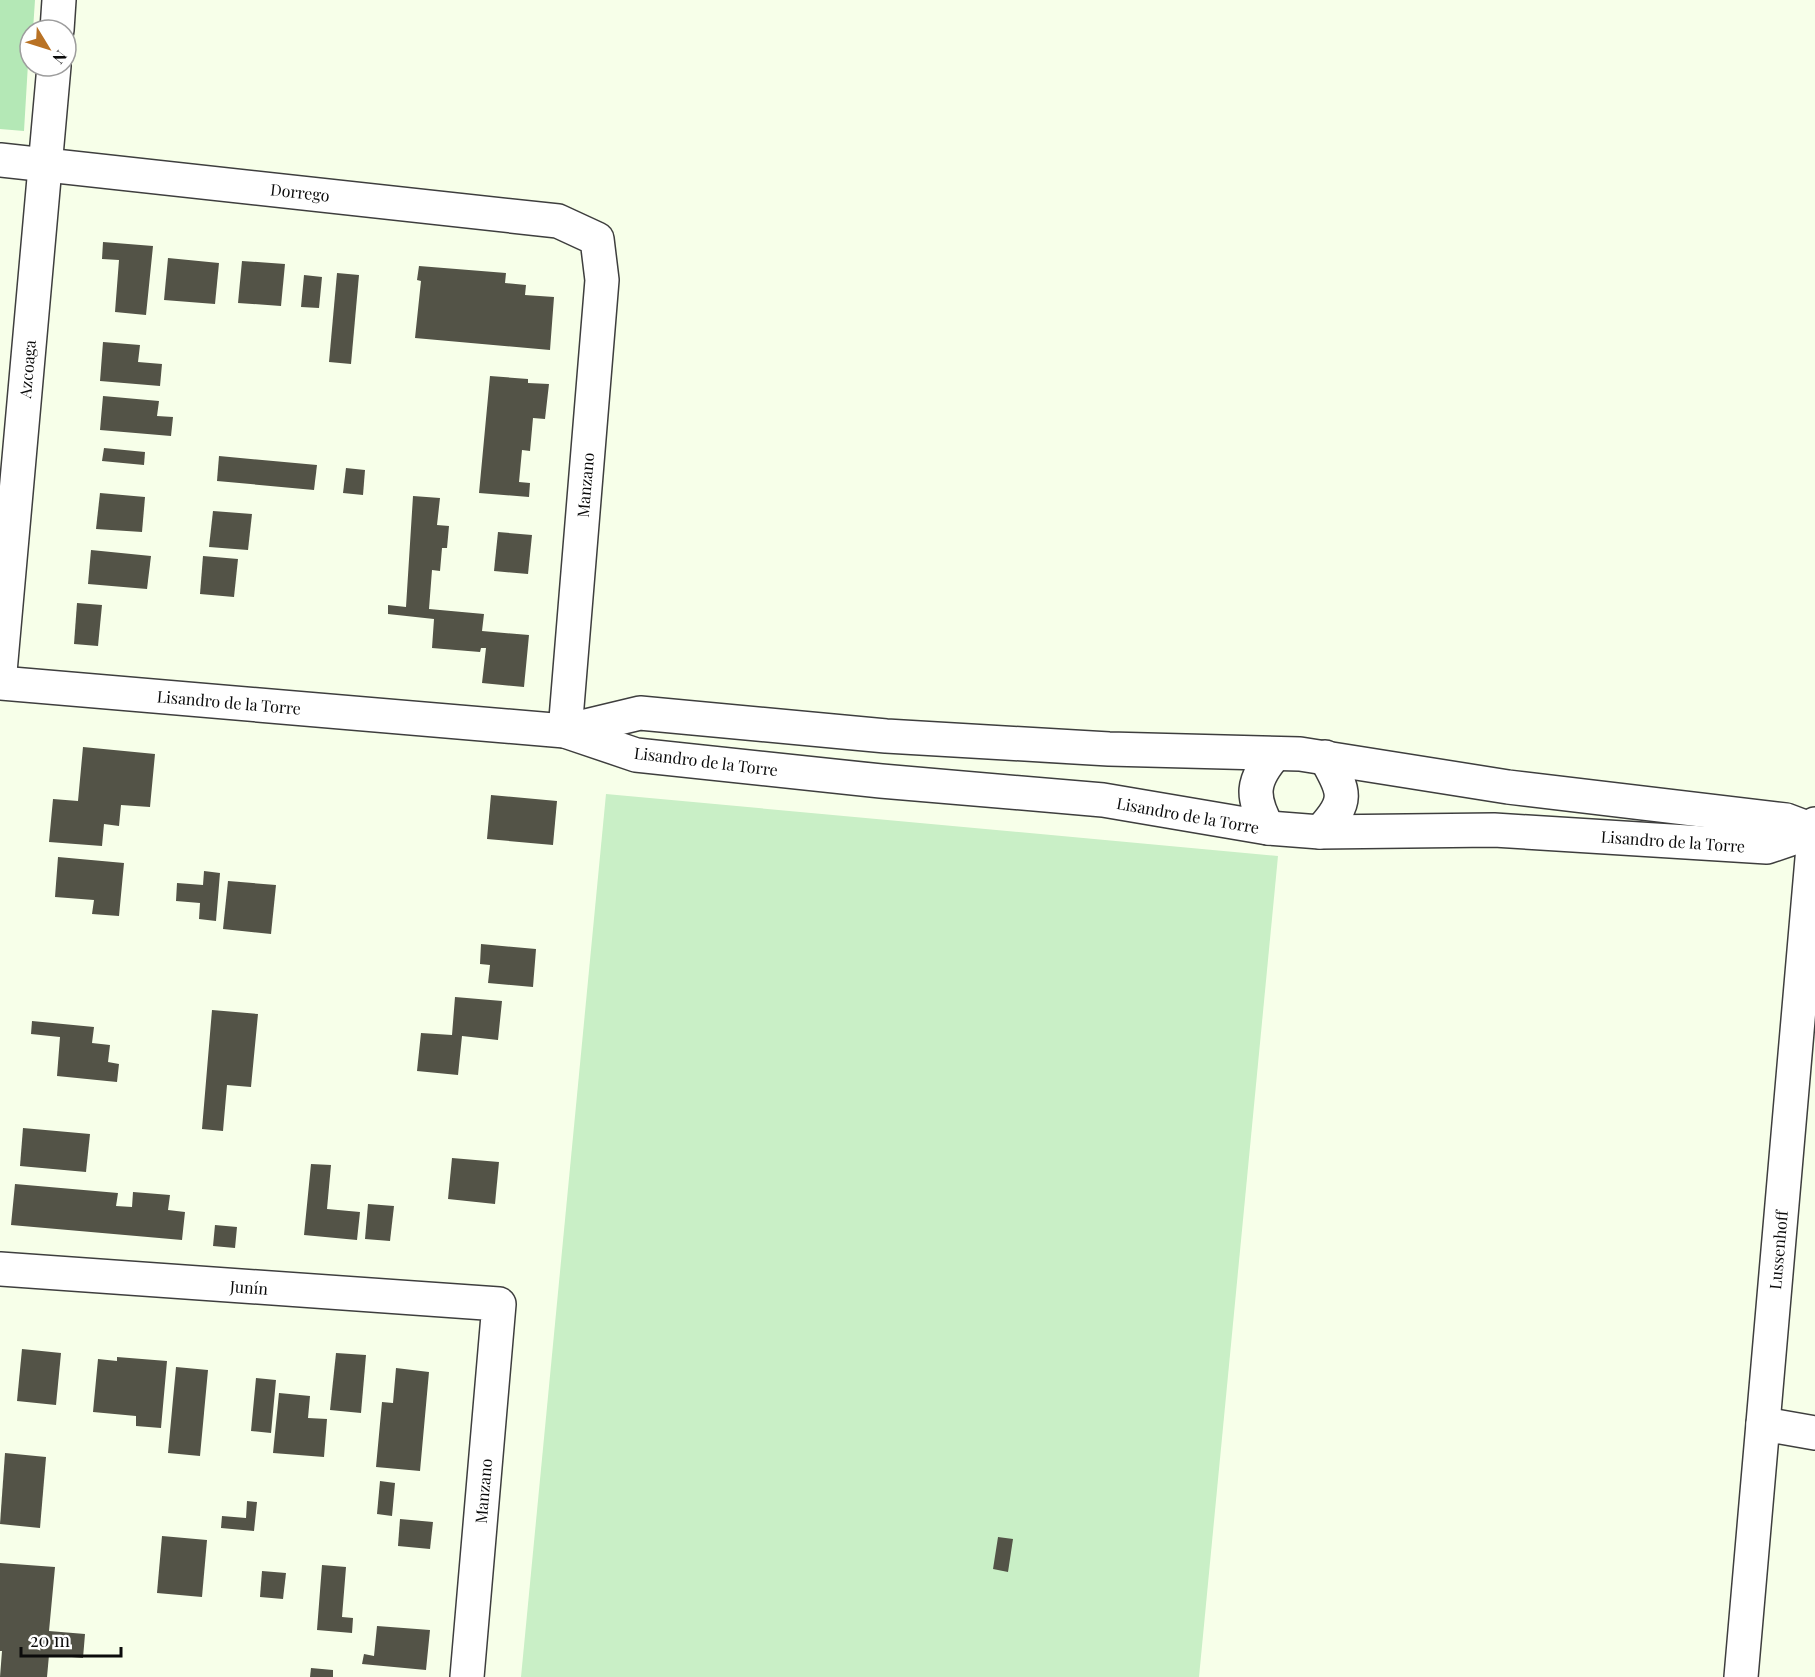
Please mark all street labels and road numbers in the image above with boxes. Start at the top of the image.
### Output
street label: Dorrego [269,178,331,206]
street label: Azcoaga [14,339,40,400]
street label: Manzano [572,451,598,518]
street label: Lisandro de la Torre [156,685,302,719]
street label: Lisandro de la Torre [633,742,779,780]
street label: Lisandro de la Torre [1115,792,1261,838]
street label: Lisandro de la Torre [1600,825,1746,857]
street label: Lussenhoff [1764,1208,1792,1290]
street label: Junín [228,1275,269,1299]
street label: Manzano [470,1457,496,1524]

